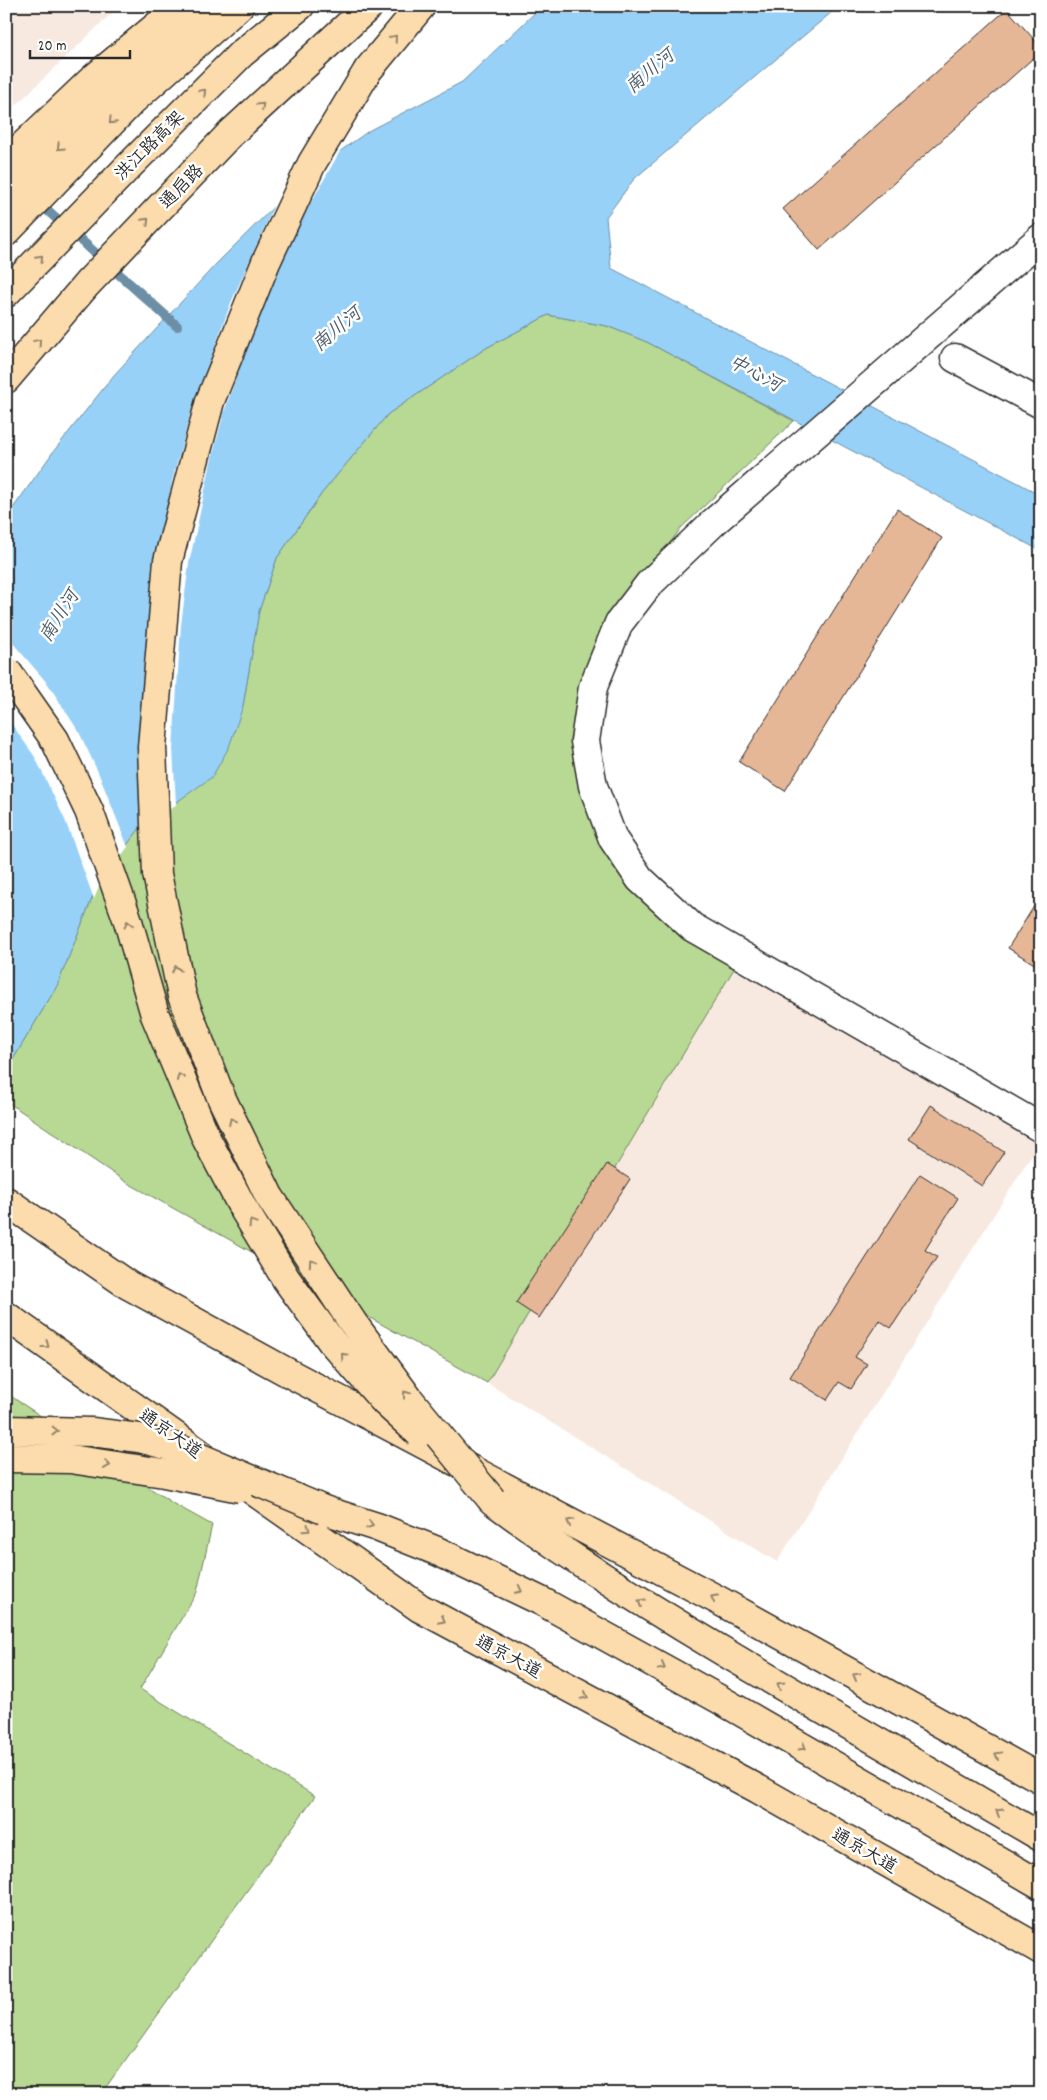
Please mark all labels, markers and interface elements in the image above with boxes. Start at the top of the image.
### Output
scale bar [30,28,130,60]
one-way arrow [389,35,397,44]
text: 20 m [38,36,66,58]
water label: 南川河 [621,42,684,101]
one-way arrow [197,89,206,98]
one-way arrow [255,103,264,112]
street label: 洪江路高架 [110,106,191,187]
one-way arrow [109,116,118,125]
one-way arrow [57,141,66,150]
street label: 通启路 [155,160,211,216]
one-way arrow [141,218,150,227]
one-way arrow [34,254,43,263]
water label: 南川河 [308,300,371,359]
one-way arrow [32,339,40,348]
water label: 中心河 [723,350,789,402]
water label: 南川河 [34,583,89,648]
one-way arrow [124,920,134,928]
one-way arrow [172,964,182,973]
one-way arrow [176,1073,187,1082]
one-way arrow [229,1117,239,1126]
one-way arrow [249,1219,259,1228]
one-way arrow [309,1258,318,1267]
one-way arrow [40,1339,49,1348]
one-way arrow [341,1353,350,1362]
one-way arrow [403,1390,412,1400]
street label: 通京大道 [133,1404,206,1466]
one-way arrow [51,1426,59,1437]
one-way arrow [103,1459,111,1469]
one-way arrow [566,1518,575,1528]
one-way arrow [365,1519,374,1529]
one-way arrow [301,1523,311,1532]
one-way arrow [514,1584,523,1594]
one-way arrow [710,1594,719,1604]
one-way arrow [637,1598,646,1608]
one-way arrow [437,1613,446,1623]
street label: 通京大道 [470,1630,545,1686]
one-way arrow [656,1661,665,1671]
one-way arrow [852,1673,861,1683]
one-way arrow [777,1682,786,1692]
one-way arrow [580,1690,589,1700]
one-way arrow [797,1741,806,1751]
one-way arrow [994,1752,1003,1762]
one-way arrow [995,1809,1004,1819]
street label: 通京大道 [826,1823,901,1881]

